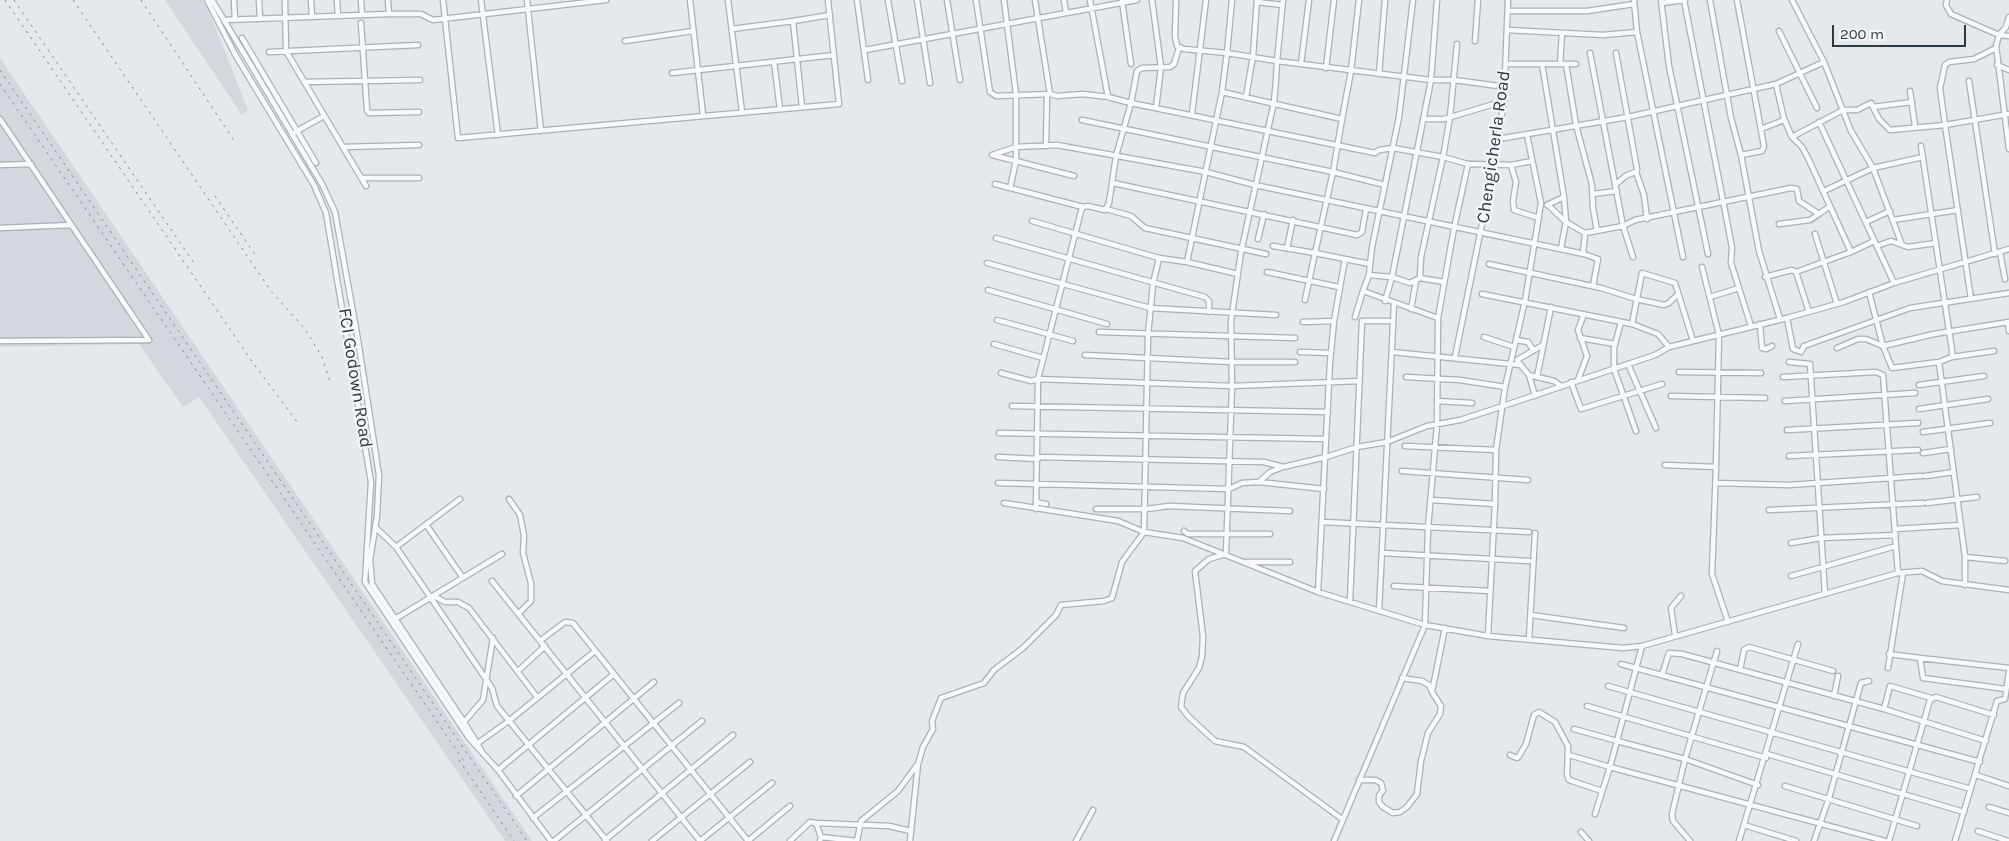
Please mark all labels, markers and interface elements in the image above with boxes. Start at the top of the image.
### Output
scale bar [1834,15,1968,47]
text: 200 m [1840,25,1884,43]
street label: Chengicherla Road [1473,69,1515,225]
street label: FCI Godown Road [333,307,377,449]

